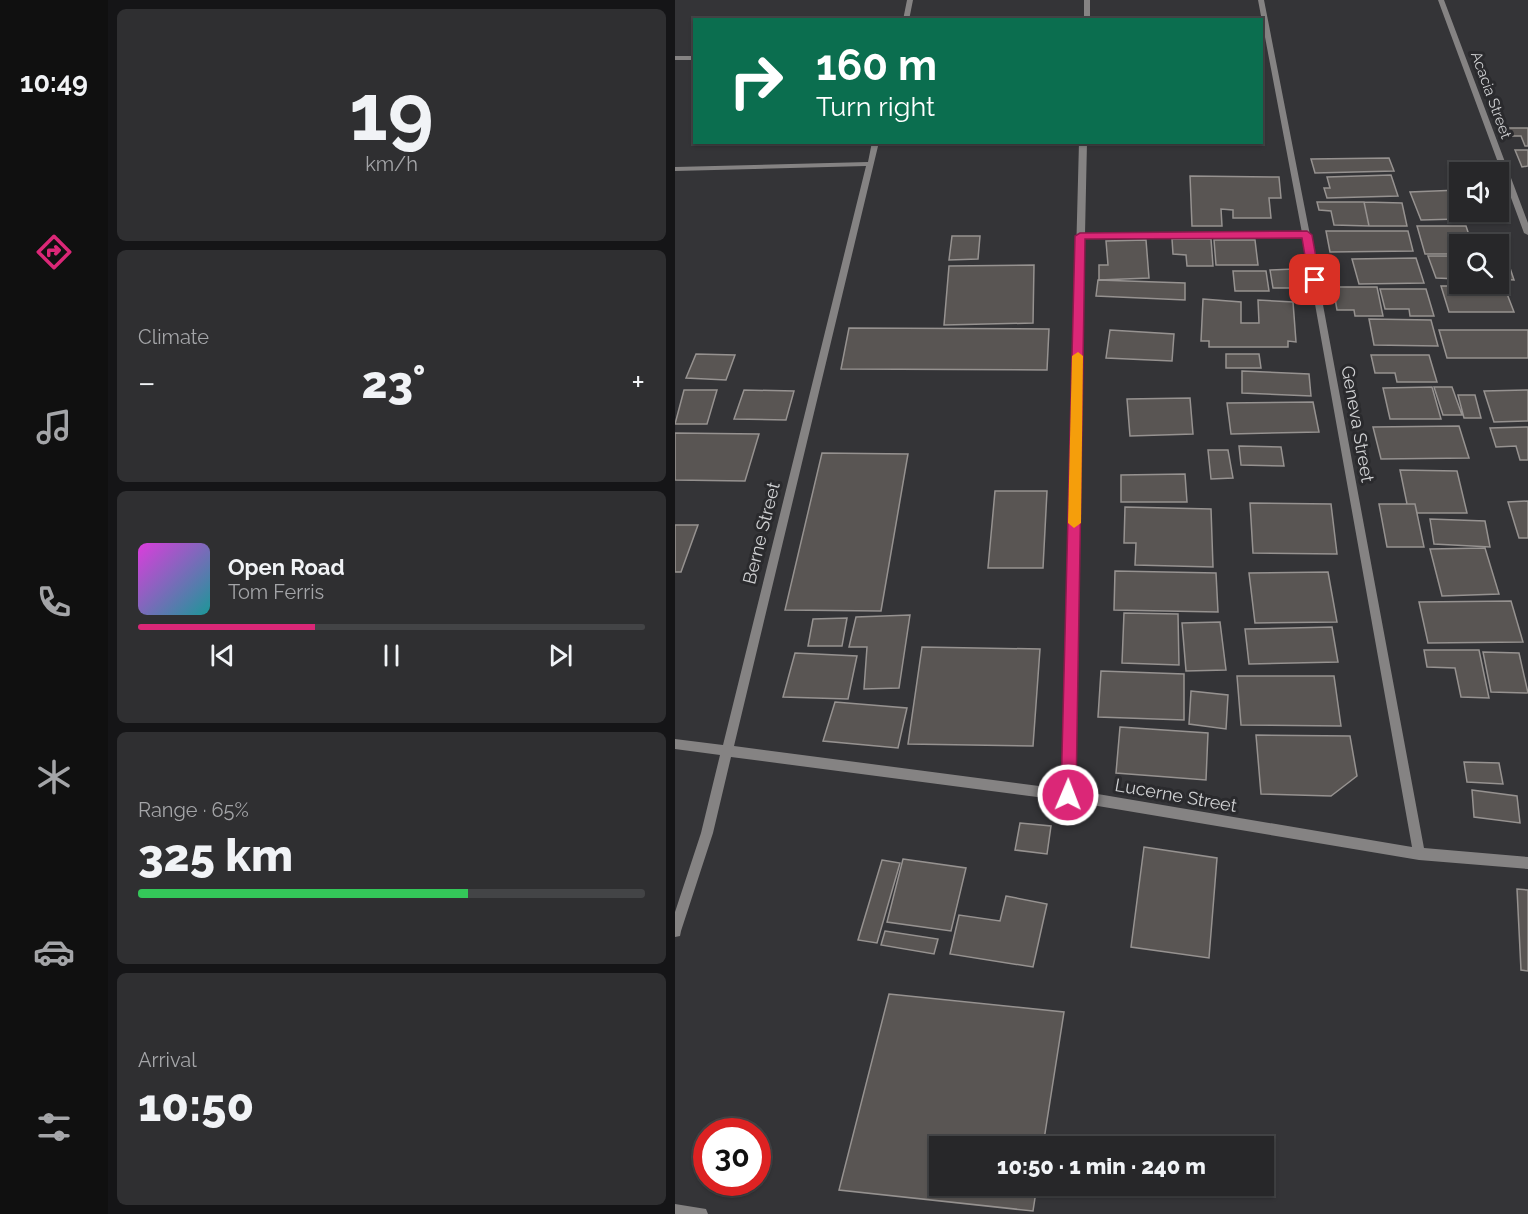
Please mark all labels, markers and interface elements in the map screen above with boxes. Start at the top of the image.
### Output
text: 160 m [816,41,937,90]
icon: right [717,42,795,120]
street label: Acacia Street [1467,49,1515,141]
text: 10:49 [20,67,88,98]
text: 19 [349,67,434,158]
text: Turn right [816,91,935,122]
text: km/h [365,152,418,176]
map controls [1449,162,1509,294]
button: sound [1449,162,1509,222]
icon: directions [33,231,75,273]
button: search [1449,234,1509,294]
pin [1289,254,1340,305]
icon: arrive [1298,263,1331,296]
text: Climate [138,325,209,349]
text: 23° [361,356,426,409]
text: − [138,363,156,402]
text: + [631,363,645,402]
street label: Geneva Street [1337,364,1379,484]
icon: music [33,406,75,448]
street label: Berne Street [738,480,784,586]
text: Open Road [228,554,345,580]
text: Tom Ferris [228,580,324,604]
icon: phone [33,581,75,623]
icon: previous [206,639,239,672]
icon: pause [375,639,408,672]
icon: next [544,639,577,672]
icon: climate [33,756,75,798]
position arrow [1036,763,1100,827]
street label: Lucerne Street [1113,774,1239,816]
text: Range · 65% [138,798,249,822]
text: 325 km [138,829,293,882]
icon: car [33,931,75,973]
text: Arrival [138,1048,197,1072]
text: 10:50 [138,1079,254,1132]
icon: filters [33,1106,75,1148]
speed limit sign: 30 [693,1118,771,1196]
text: 10:50 · 1 min · 240 m [997,1153,1206,1179]

